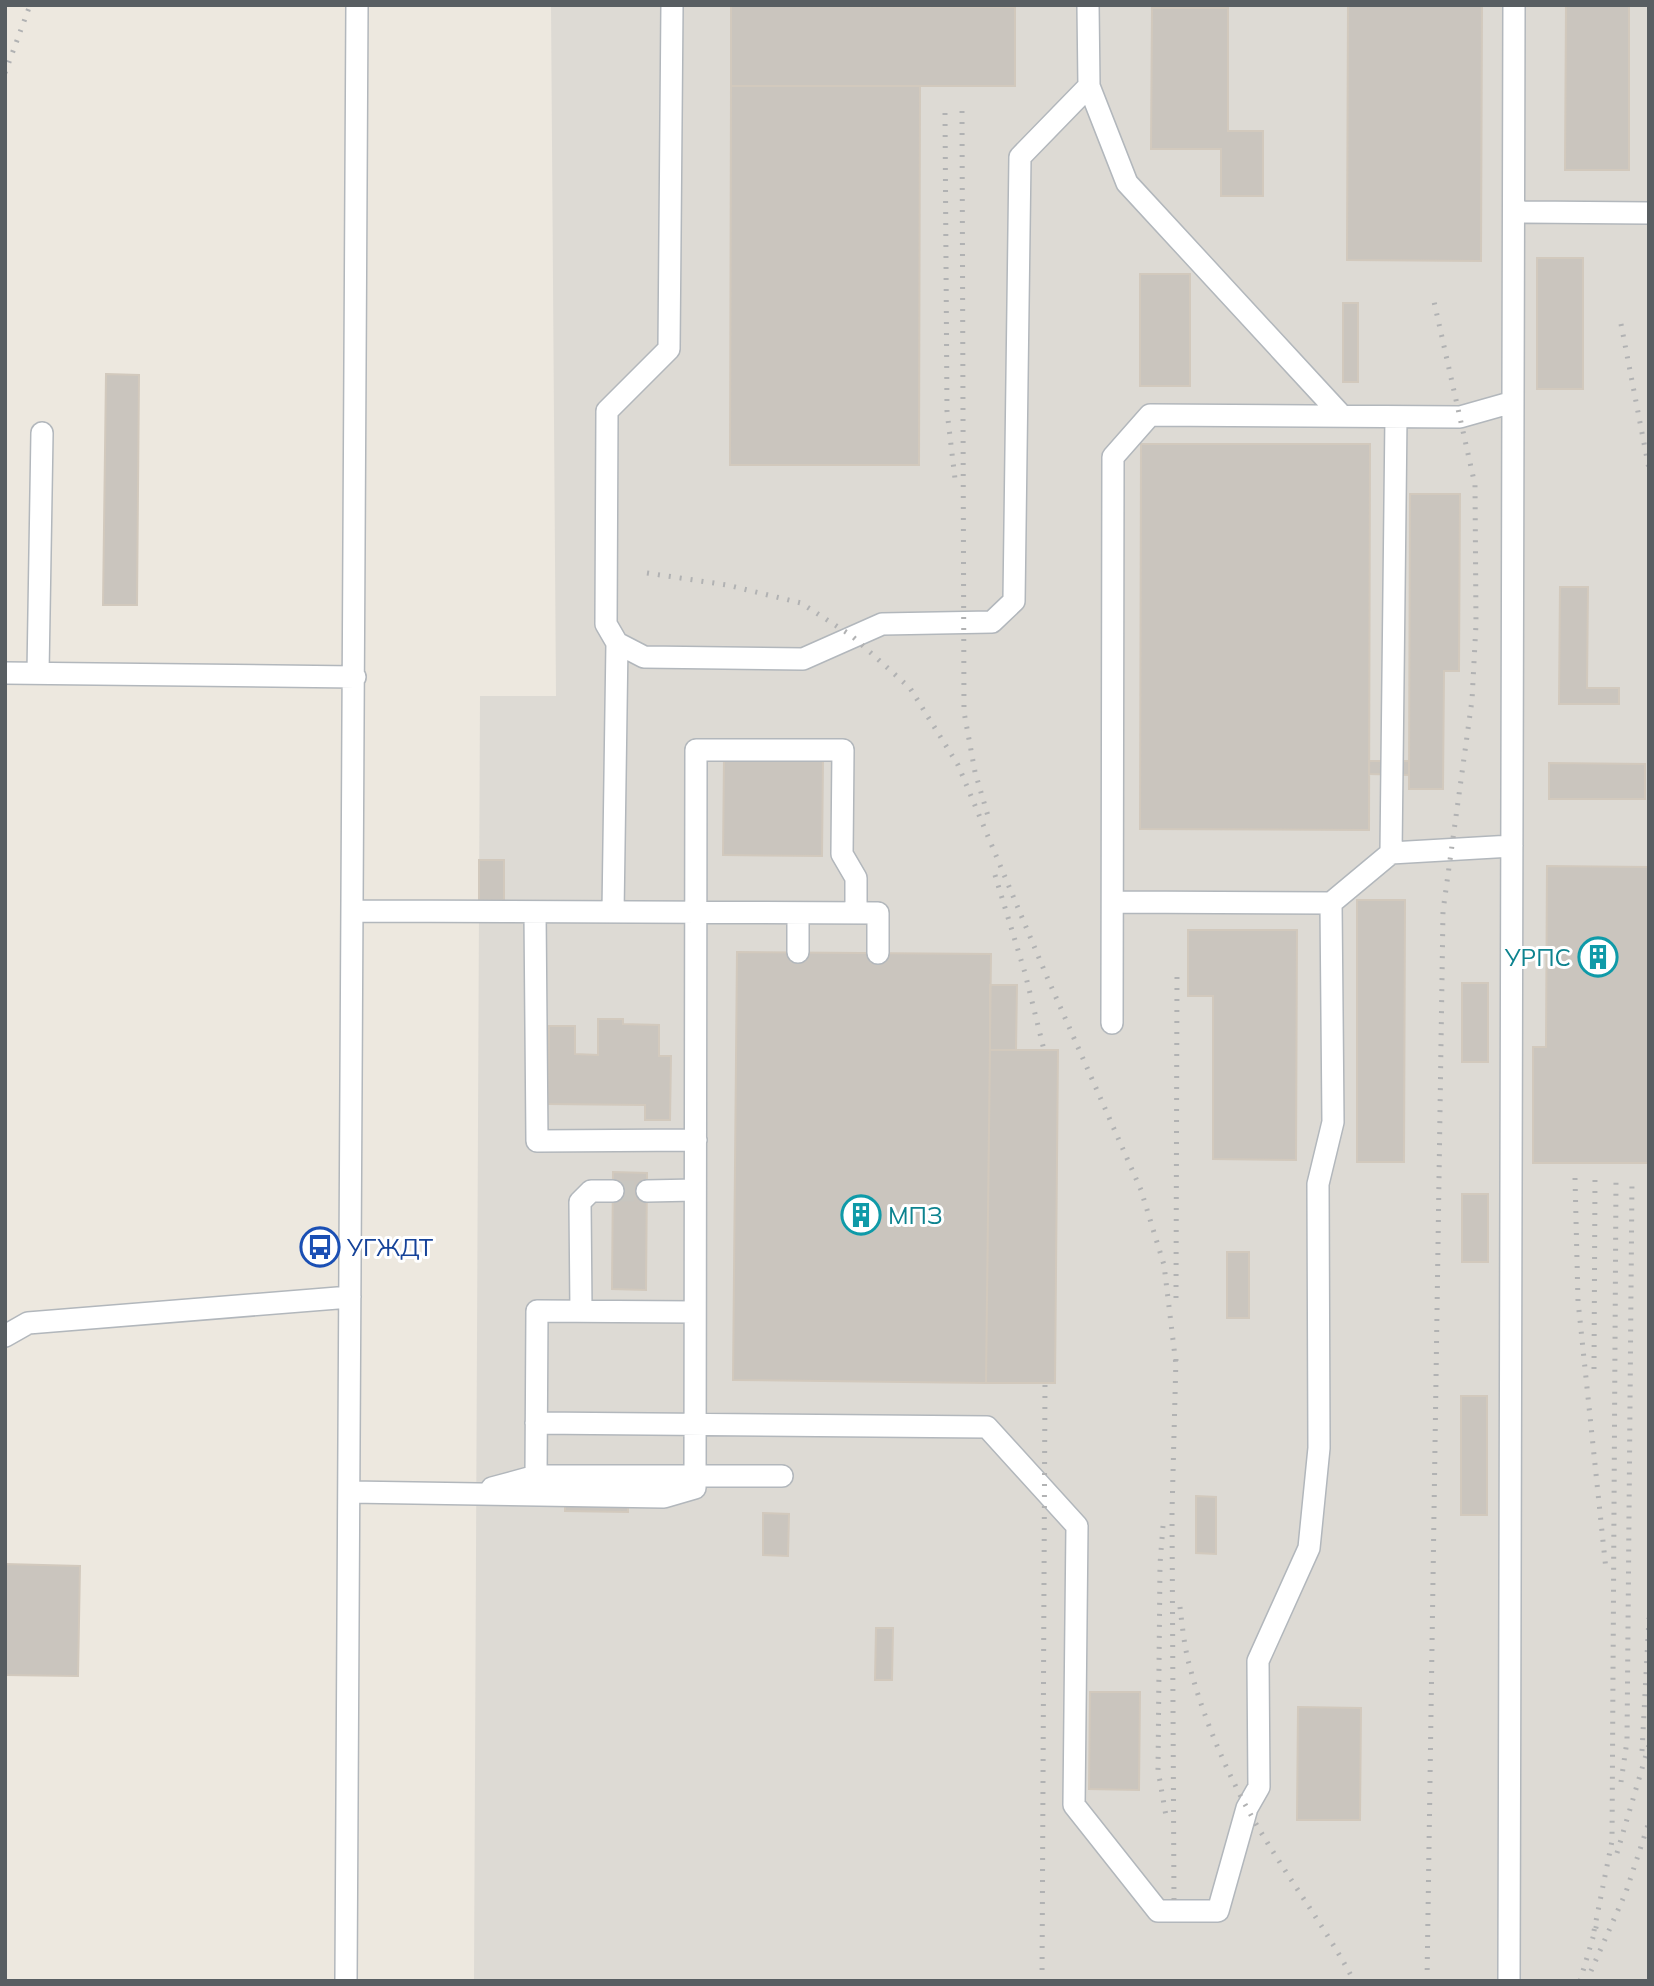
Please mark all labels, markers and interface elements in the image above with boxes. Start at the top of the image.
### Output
building icon: УРПС [1577,936,1619,978]
place label: УРПС [1504,942,1571,972]
building icon: МПЗ [840,1194,882,1236]
place label: МПЗ [888,1200,943,1230]
bus stop icon: УГЖДТ [299,1226,341,1268]
place label: УГЖДТ [346,1232,434,1262]

